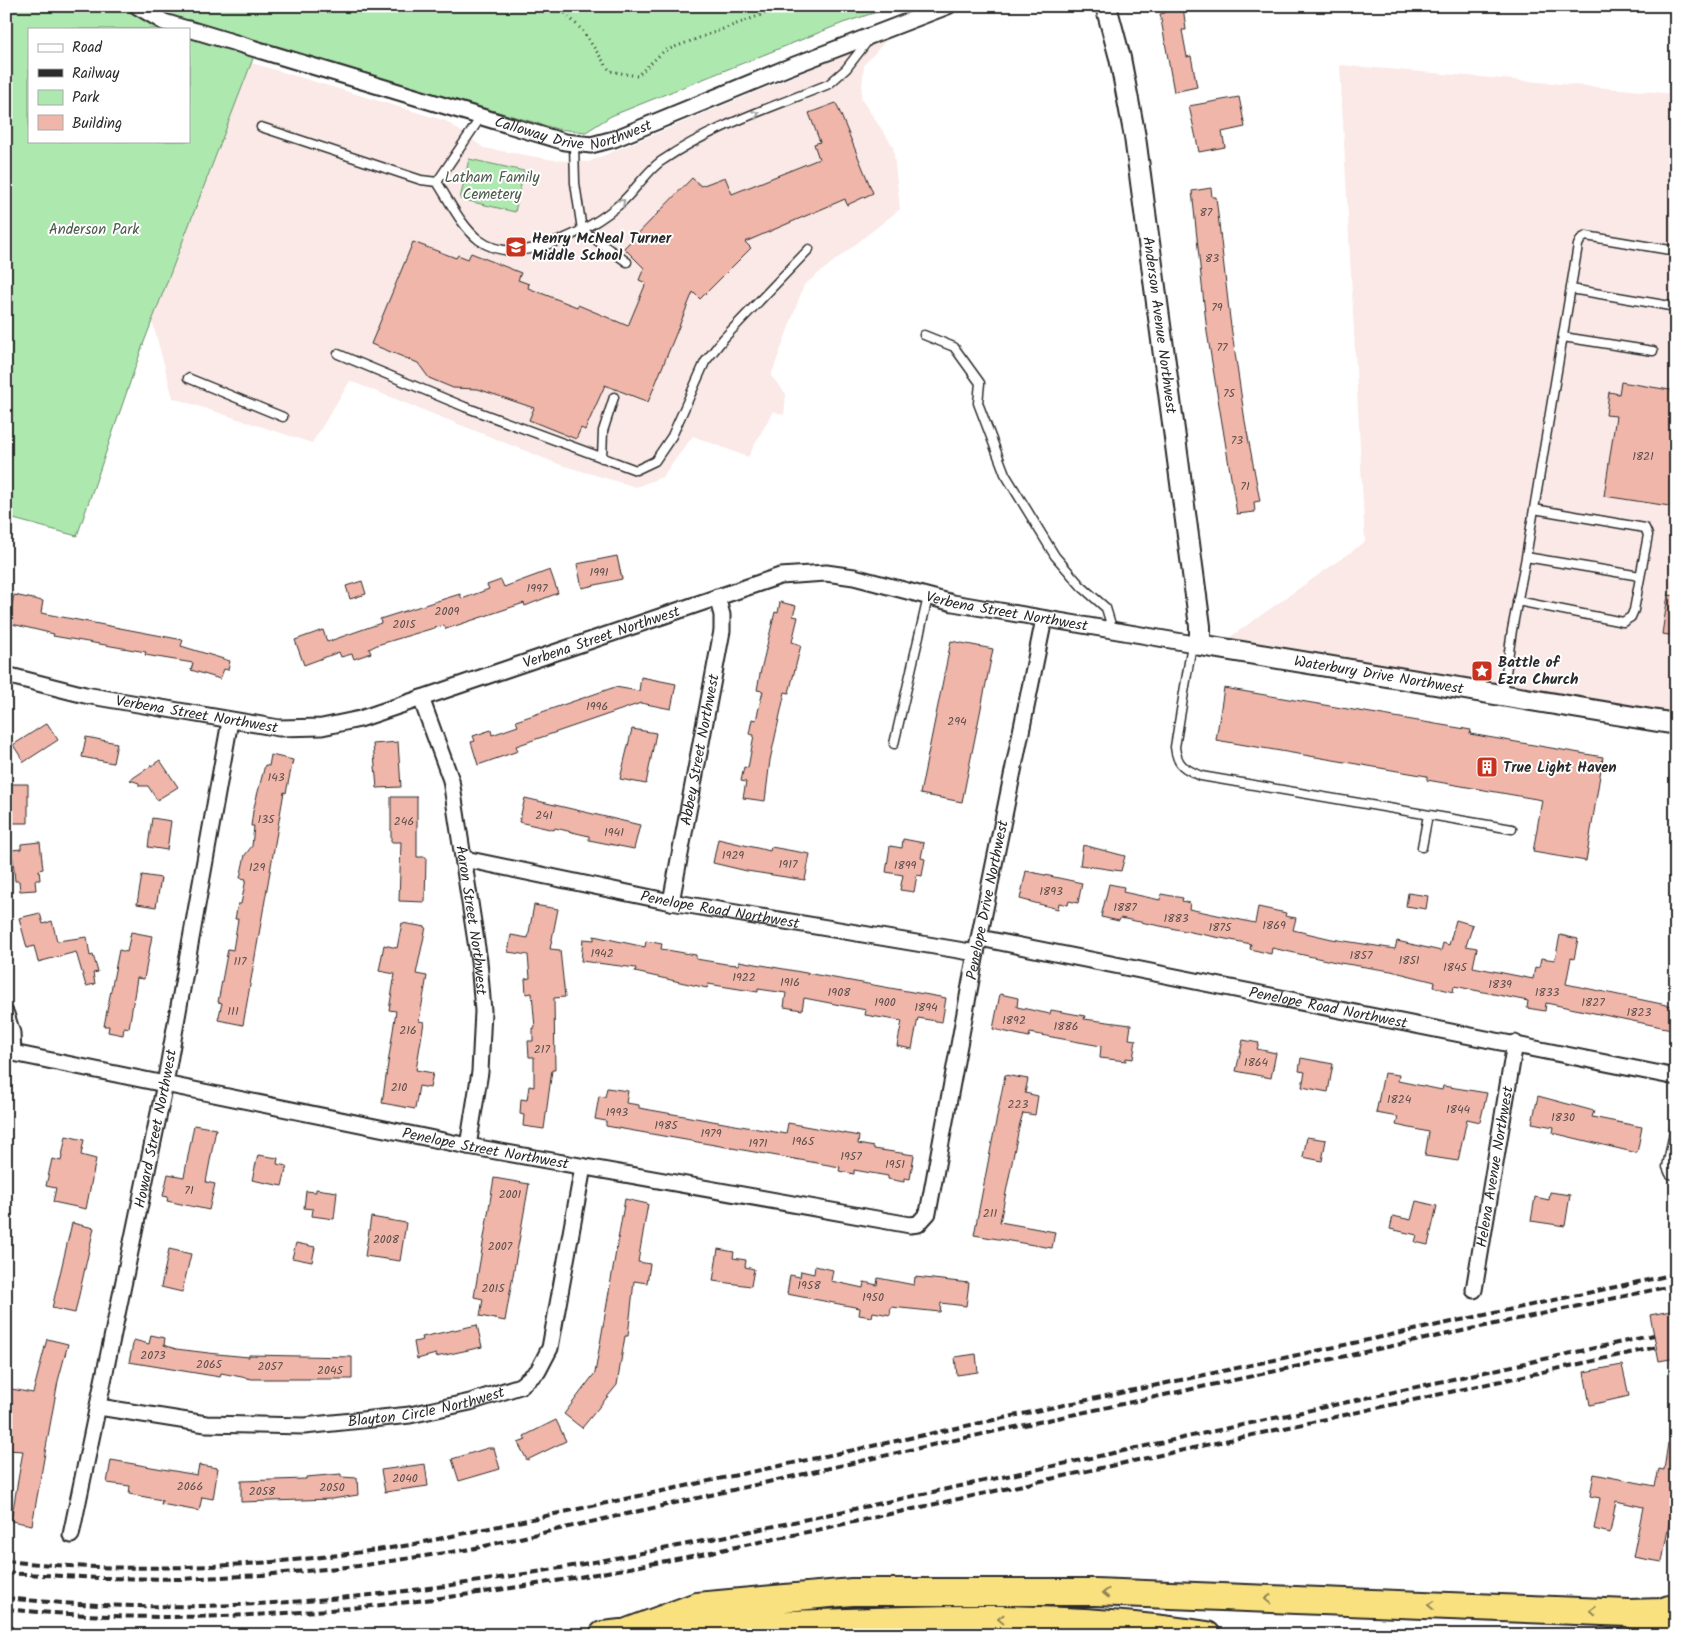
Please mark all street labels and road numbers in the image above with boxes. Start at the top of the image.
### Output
street label: Calloway Drive Northwest [492,110,654,130]
street label: Anderson Avenue Northwest [1135,235,1183,416]
street label: Verbena Street Northwest [923,585,1090,639]
street label: Verbena Street Northwest [520,600,683,676]
street label: Waterbury Drive Northwest [1292,650,1466,702]
street label: Abbey Street Northwest [675,672,727,828]
street label: Verbena Street Northwest [114,689,280,741]
street label: Penelope Drive Northwest [960,818,1016,982]
street label: Aaron Street Northwest [448,844,493,996]
street label: Penelope Road Northwest [638,885,801,936]
street label: Penelope Road Northwest [1247,981,1409,1036]
street label: Howard Street Northwest [128,1047,184,1210]
street label: Helena Avenue Northwest [1470,1084,1521,1249]
street label: Penelope Street Northwest [400,1122,571,1177]
street label: Blayton Circle Northwest [347,1381,508,1434]

